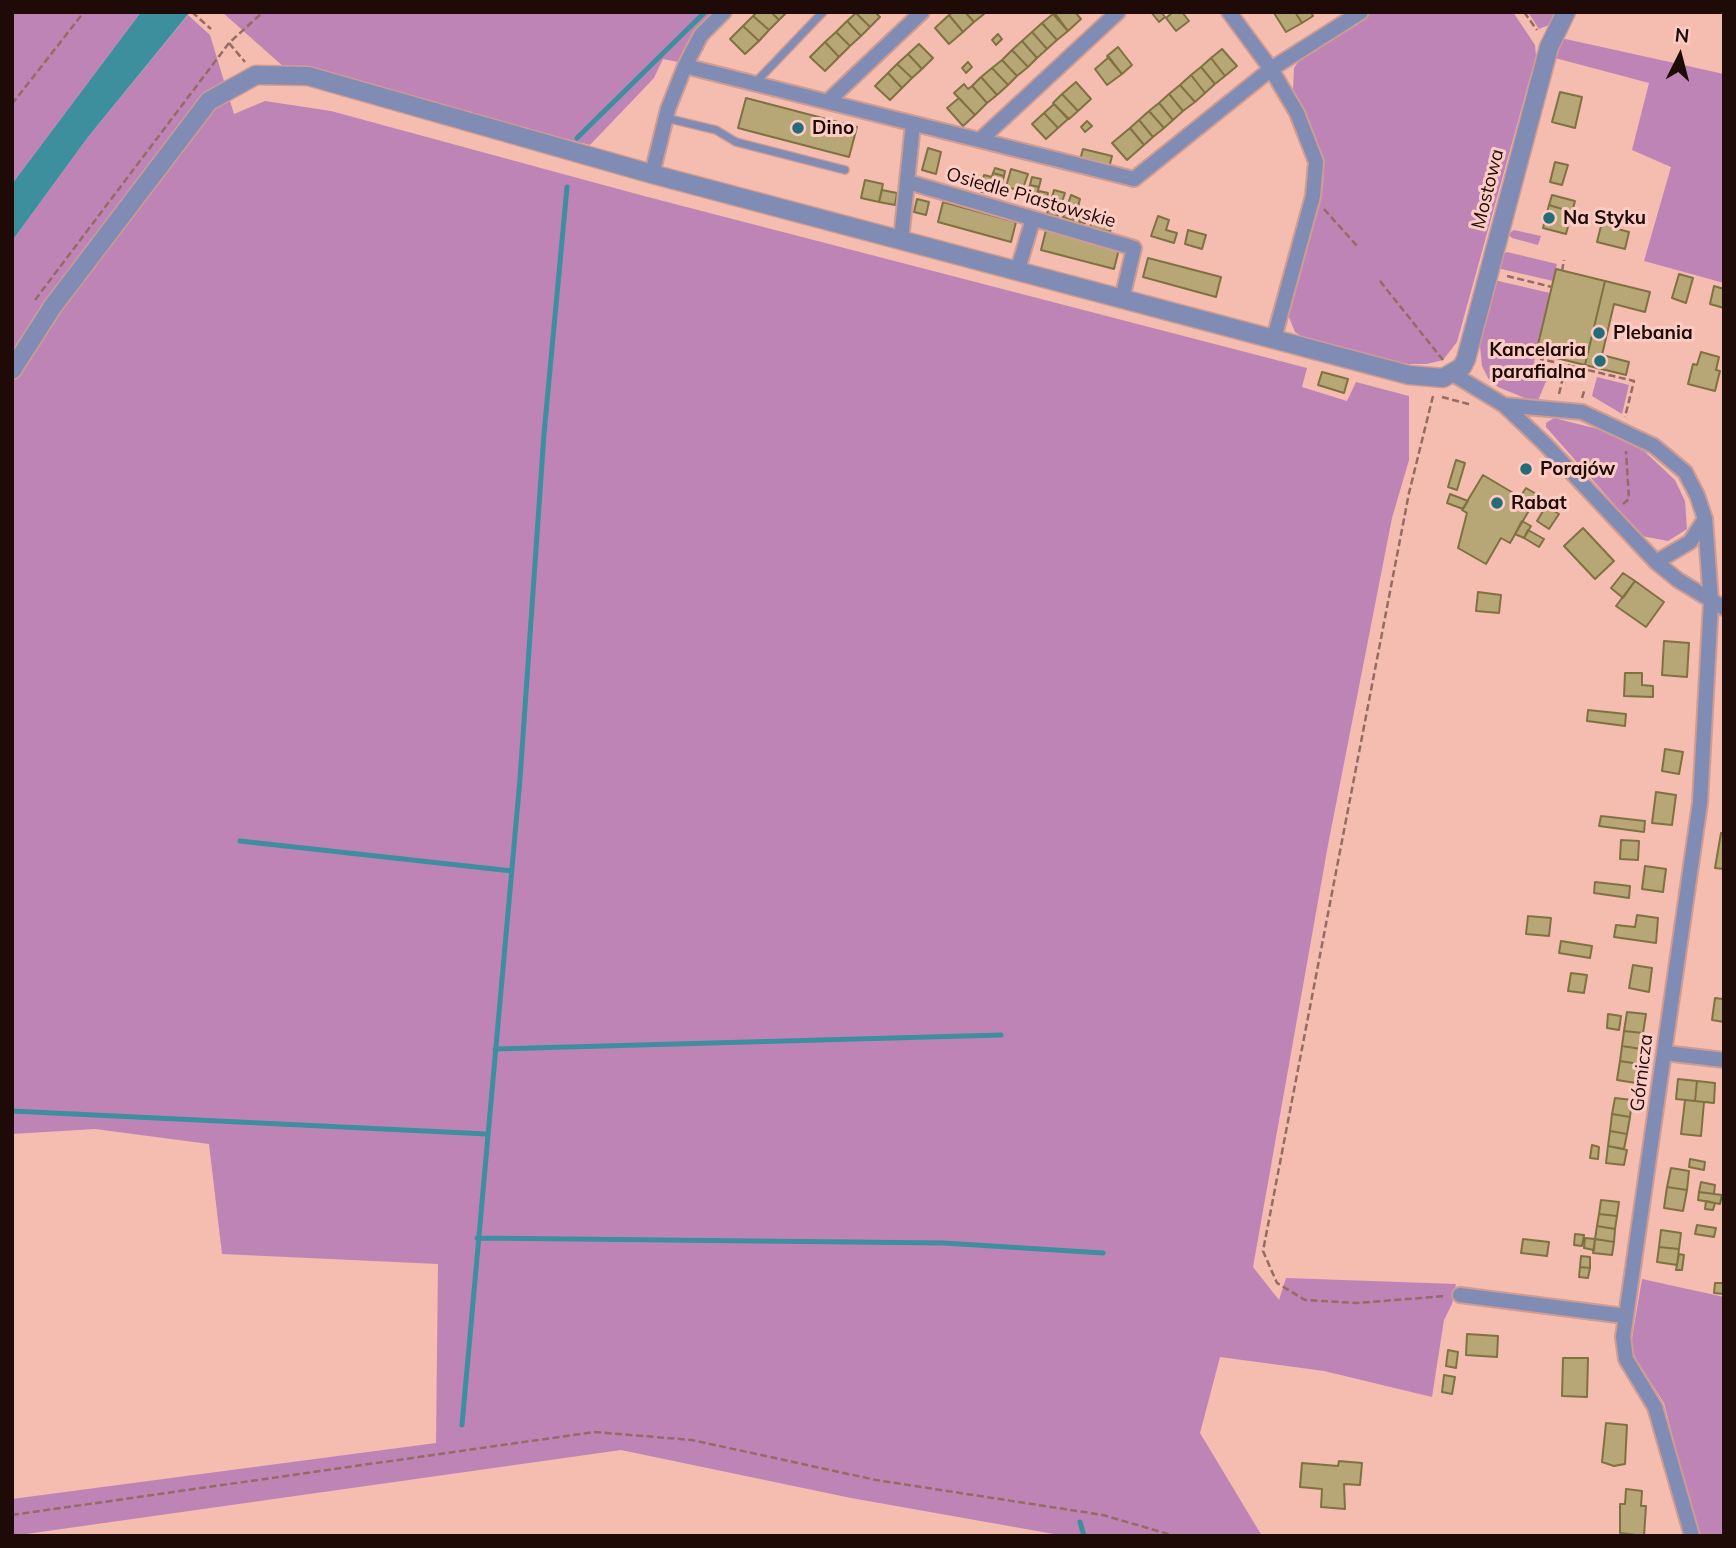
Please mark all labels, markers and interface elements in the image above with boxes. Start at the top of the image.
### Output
north arrow [1645,21,1715,91]
text: N [1674,22,1691,48]
place label: Dino [812,117,854,139]
marker: Dino [790,120,806,136]
street label: Mostowa [1467,147,1509,231]
street label: Osiedle Piastowskie [944,163,1118,233]
place label: Na Styku [1563,207,1646,229]
marker: Na Styku [1541,210,1557,226]
place label: Plebania [1613,322,1693,344]
marker: Plebania [1591,325,1607,341]
place label: Kancelaria parafialna [1489,339,1586,383]
marker: Kancelaria parafialna [1592,353,1608,369]
place label: Porajów [1540,458,1615,480]
marker: Porajów [1518,461,1534,477]
place label: Rabat [1511,492,1567,514]
marker: Rabat [1489,495,1505,511]
street label: Górnicza [1626,1033,1658,1113]

